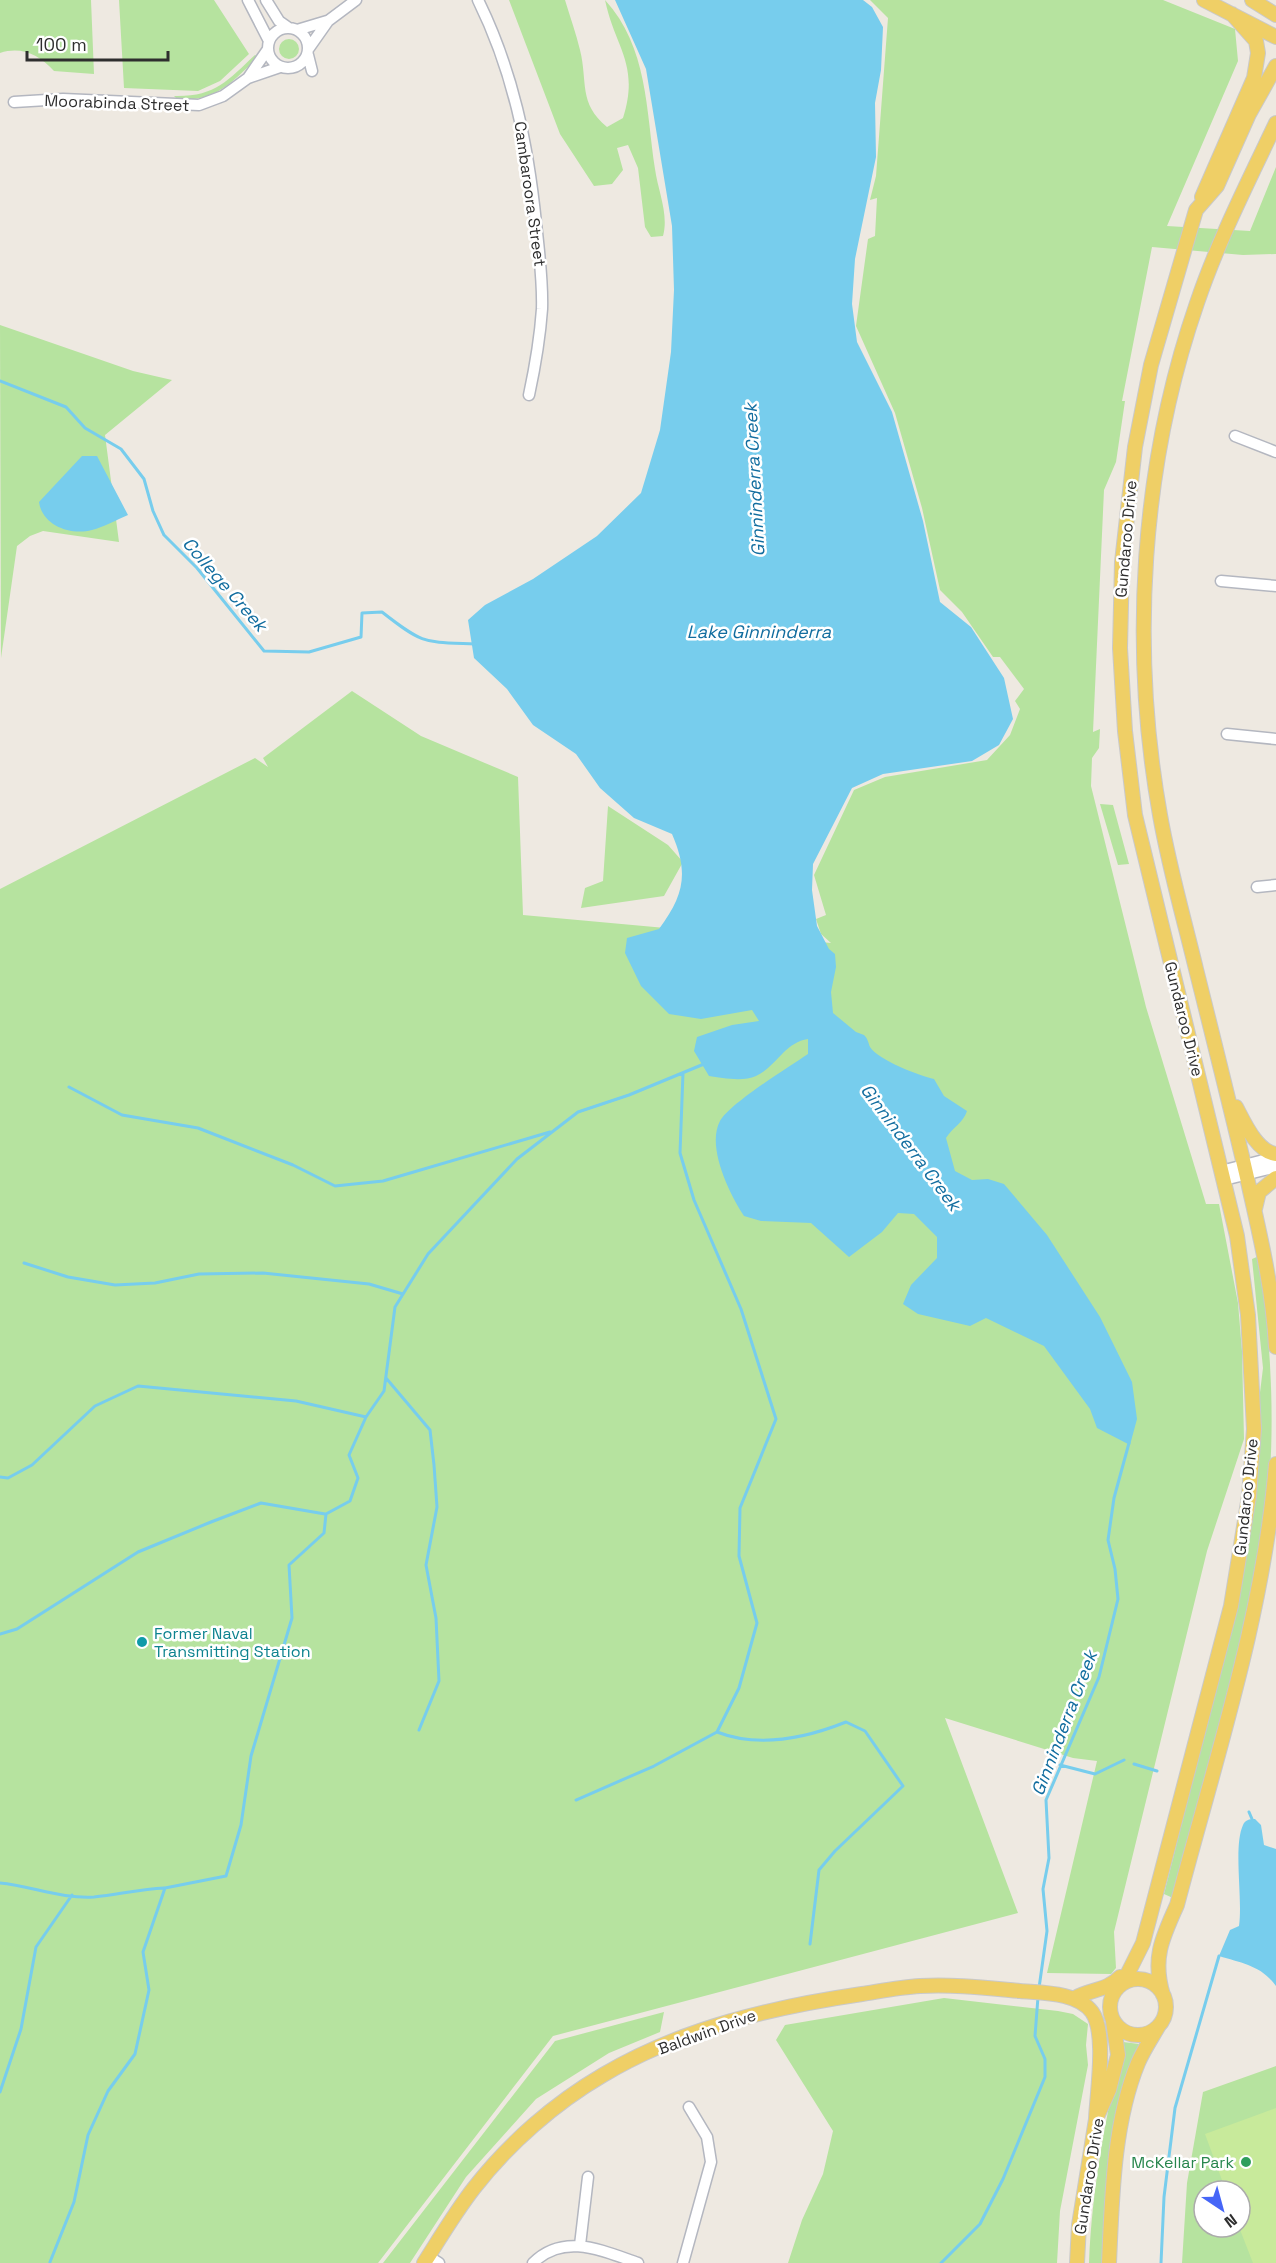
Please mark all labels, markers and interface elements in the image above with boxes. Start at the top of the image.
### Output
scale bar [27,24,168,62]
text: 100 m [36,33,87,56]
street label: Moorabinda Street [44,90,190,116]
street label: Cambaroora Street [509,120,551,268]
water label: Ginninderra Creek [738,401,769,557]
street label: Gundaroo Drive [1110,479,1142,599]
water label: College Creek [178,532,274,638]
water label: Lake Ginninderra [687,620,832,643]
street label: Gundaroo Drive [1160,959,1208,1079]
water label: Ginninderra Creek [856,1079,968,1217]
street label: Gundaroo Drive [1229,1437,1263,1557]
place label: Former Naval Transmitting Station [154,1623,310,1662]
marker: Former Naval Transmitting Station [135,1635,149,1649]
water label: Ginninderra Creek [1026,1645,1103,1799]
street label: Baldwin Drive [655,2005,759,2059]
street label: Gundaroo Drive [1069,2116,1109,2236]
place label: McKellar Park [1131,2152,1234,2173]
marker: McKellar Park [1239,2155,1253,2169]
north arrow [1192,2179,1252,2239]
text: N [1220,2209,1241,2232]

